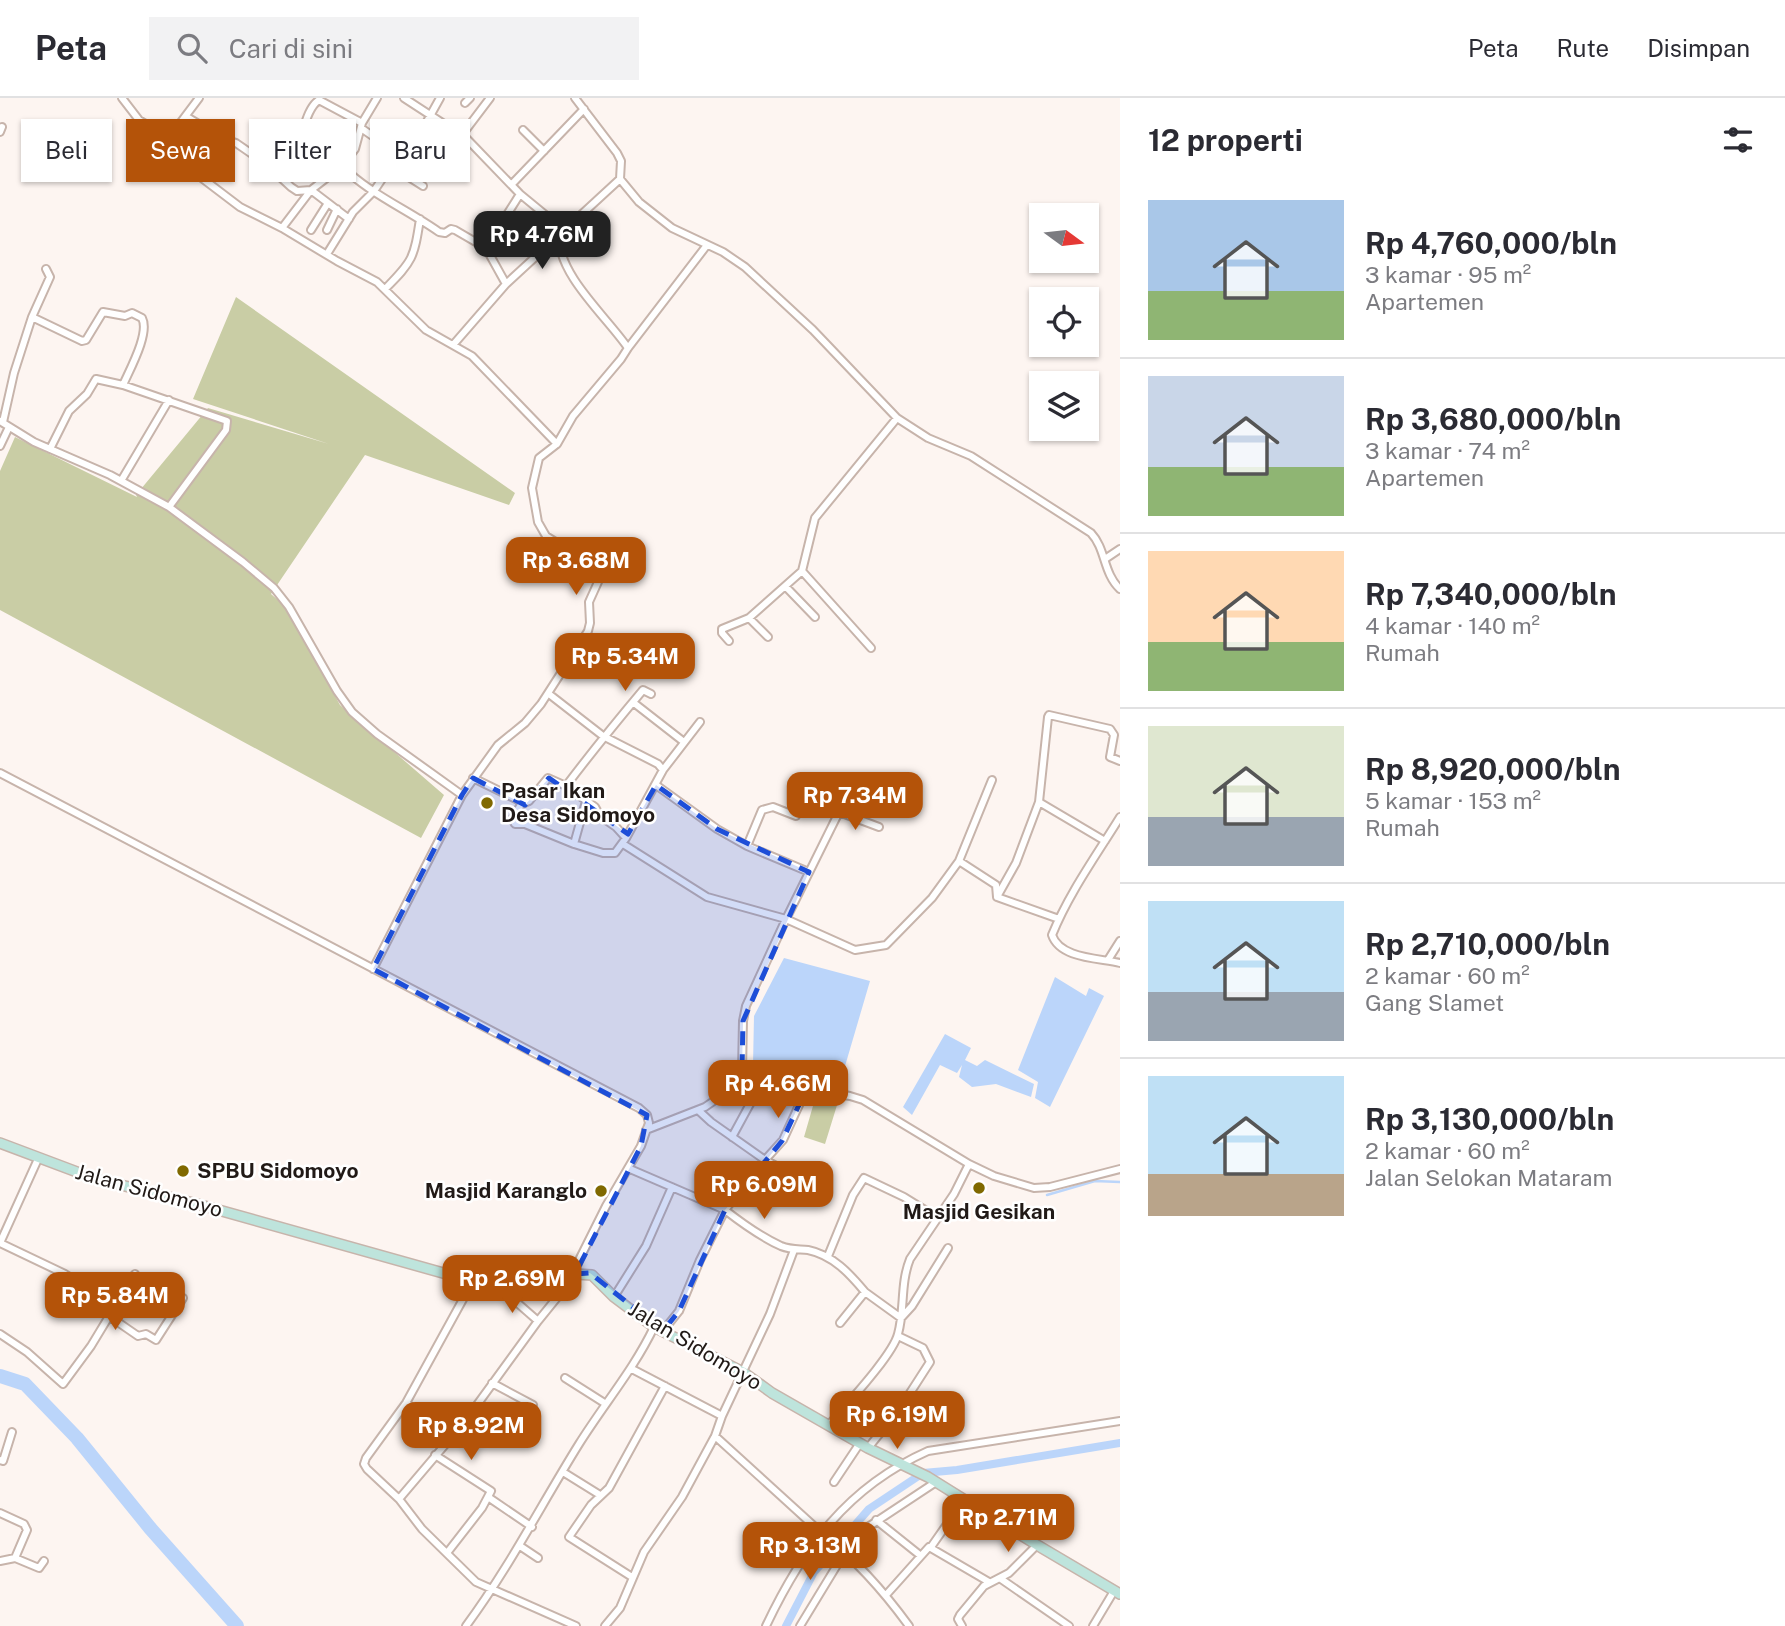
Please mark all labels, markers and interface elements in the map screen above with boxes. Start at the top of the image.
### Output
search box [149,17,639,80]
text: Peta [35,29,107,67]
icon: search [173,29,211,67]
text: Cari di sini [229,33,353,64]
text: Peta [1468,34,1519,62]
text: Rute [1557,34,1609,62]
text: Disimpan [1647,34,1750,62]
chip: Beli [21,119,112,182]
chip: Sewa [126,119,235,182]
chip: Filter [249,119,356,182]
chip: Baru [370,119,470,182]
icon: filters [1719,121,1757,159]
text: 12 properti [1148,122,1303,158]
north arrow [1029,203,1099,273]
map controls [1029,203,1099,441]
pin: Rp 4.76M [470,212,614,271]
text: Rp 4.76M [490,220,594,247]
text: Rp 4,760,000/bln [1365,225,1617,261]
icon: home [1204,228,1288,312]
text: 3 kamar · 95 m² [1365,261,1531,288]
button: locate [1029,287,1099,357]
text: Apartemen [1365,288,1484,315]
button: layers [1029,371,1099,441]
text: Rp 3,680,000/bln [1365,401,1621,437]
icon: home [1204,404,1288,488]
text: 3 kamar · 74 m² [1365,437,1530,464]
text: Apartemen [1365,464,1484,491]
pin: Rp 3.68M [504,538,648,597]
text: Rp 3.68M [522,546,630,573]
text: Rp 7,340,000/bln [1365,576,1617,612]
icon: home [1204,579,1288,663]
text: 4 kamar · 140 m² [1365,612,1540,639]
pin: Rp 5.34M [553,634,697,693]
text: Rumah [1365,639,1440,666]
text: Rp 5.34M [571,642,679,669]
text: Rp 8,920,000/bln [1365,751,1621,787]
icon: home [1204,754,1288,838]
pin: Rp 7.34M [783,772,927,832]
place label: Pasar Ikan Desa Sidomoyo [501,778,655,827]
text: Rp 7.34M [803,781,907,808]
text: 5 kamar · 153 m² [1365,787,1541,814]
marker: Pasar Ikan Desa Sidomoyo [479,795,495,811]
text: Rumah [1365,814,1440,841]
text: Rp 2,710,000/bln [1365,926,1610,962]
icon: home [1204,929,1288,1013]
text: 2 kamar · 60 m² [1365,962,1530,989]
text: Gang Slamet [1365,989,1504,1016]
pin: Rp 4.66M [706,1060,850,1120]
text: Rp 4.66M [724,1069,832,1096]
text: Rp 3,130,000/bln [1365,1101,1614,1137]
icon: home [1204,1104,1288,1188]
text: 2 kamar · 60 m² [1365,1137,1530,1164]
place label: SPBU Sidomoyo [197,1158,359,1183]
street label: Jalan Sidomoyo [73,1159,225,1222]
pin: Rp 6.09M [692,1162,836,1221]
marker: SPBU Sidomoyo [175,1163,191,1179]
text: Jalan Selokan Mataram [1365,1164,1612,1191]
text: Rp 6.09M [710,1170,818,1197]
place label: Masjid Karanglo [425,1178,587,1203]
marker: Masjid Gesikan [971,1180,987,1196]
marker: Masjid Karanglo [593,1183,609,1199]
place label: Masjid Gesikan [903,1199,1055,1224]
pin: Rp 2.69M [440,1256,584,1315]
text: Rp 2.69M [458,1264,566,1291]
pin: Rp 5.84M [43,1272,187,1332]
text: Rp 5.84M [61,1281,169,1308]
street label: Jalan Sidomoyo [624,1296,767,1395]
pin: Rp 6.19M [825,1392,969,1451]
text: Rp 6.19M [846,1400,948,1427]
pin: Rp 8.92M [399,1402,543,1462]
text: Rp 8.92M [417,1411,525,1438]
pin: Rp 2.71M [936,1494,1080,1554]
text: Rp 2.71M [958,1503,1058,1530]
pin: Rp 3.13M [738,1522,882,1582]
text: Rp 3.13M [759,1531,861,1558]

